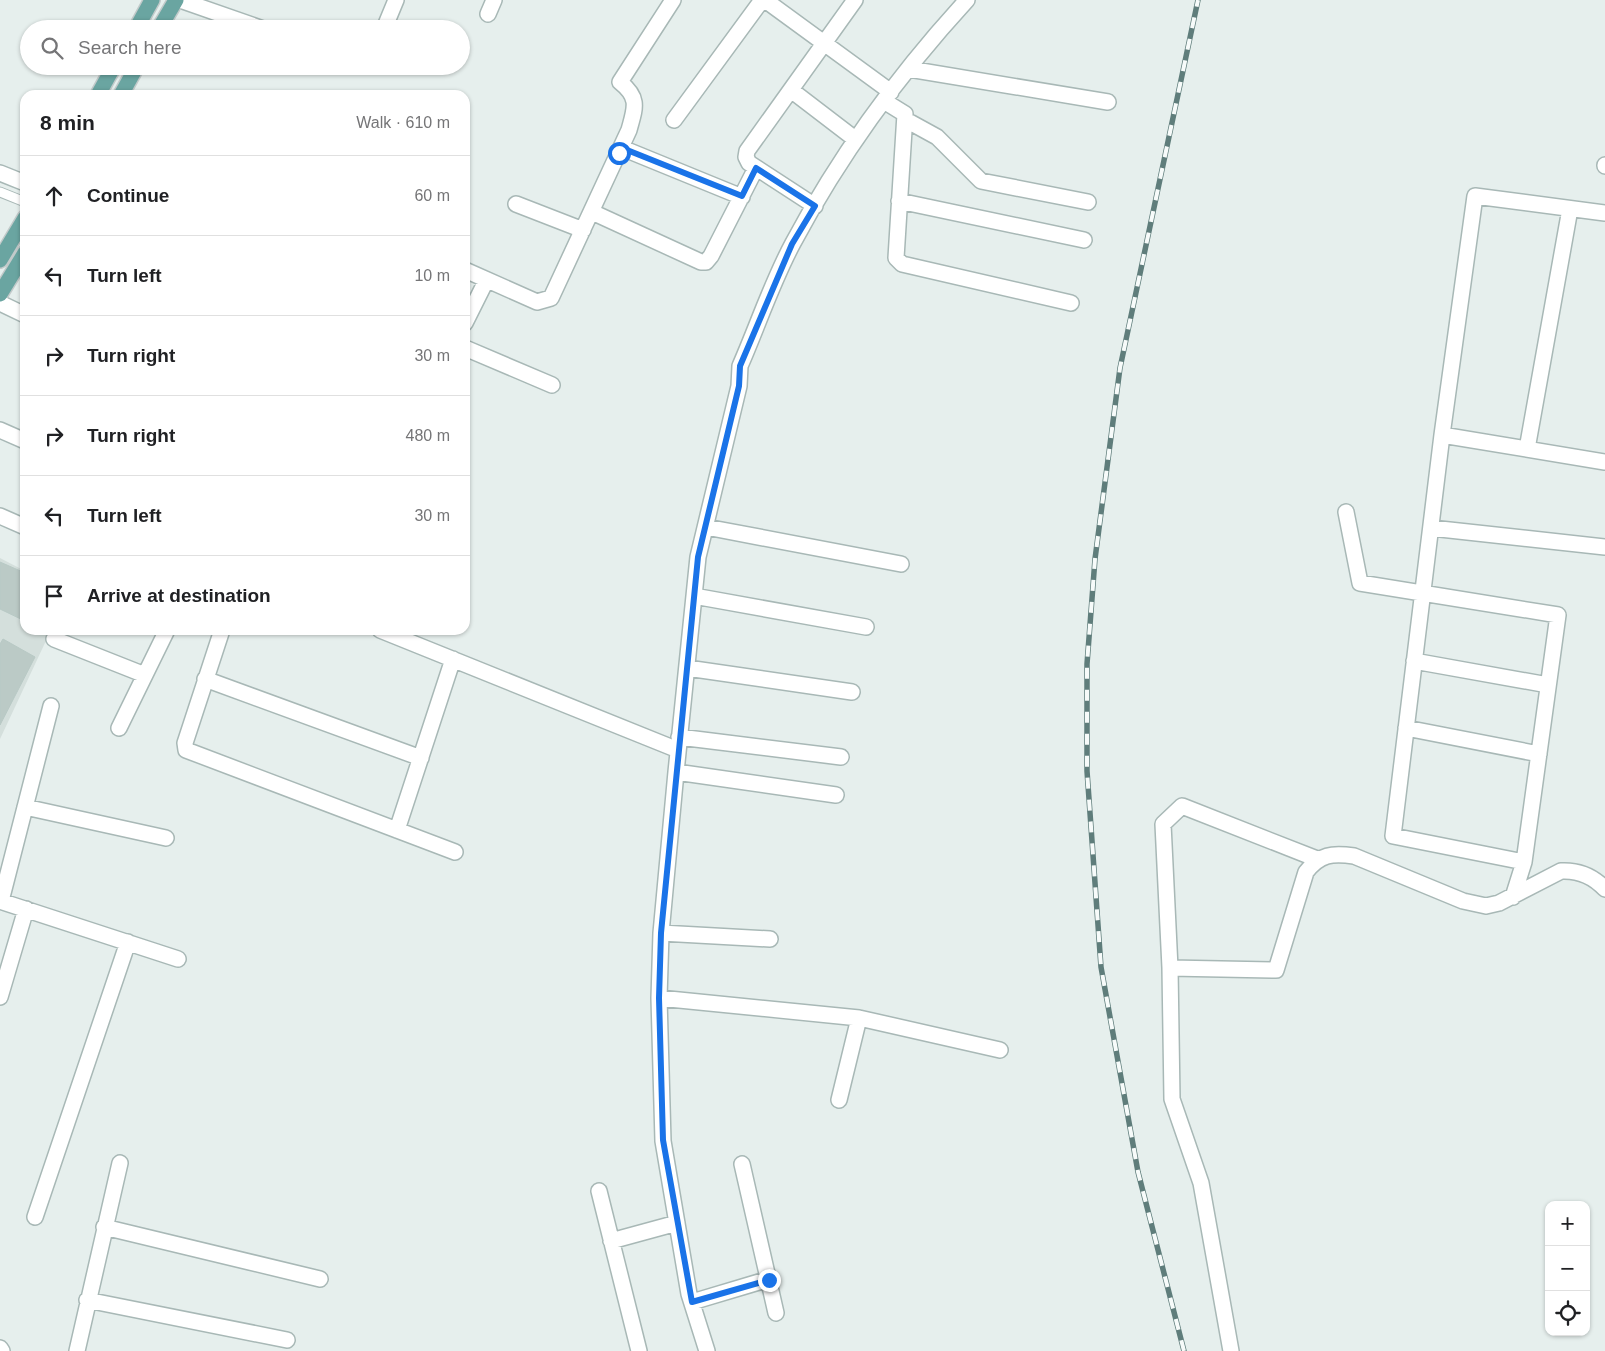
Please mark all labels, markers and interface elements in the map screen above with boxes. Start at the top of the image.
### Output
search box [20,20,470,75]
icon: search [38,34,66,62]
text: Search here [78,37,182,58]
text: 8 min [40,111,95,134]
text: Walk · 610 m [356,114,450,131]
route start [608,142,631,165]
icon: ahead [40,182,68,210]
text: Continue [87,185,169,206]
text: 60 m [414,187,450,204]
icon: left [40,262,68,290]
text: Turn left [87,265,162,286]
text: 10 m [414,267,450,284]
icon: right [40,342,68,370]
text: Turn right [87,345,175,366]
text: 30 m [414,347,450,364]
icon: right [40,422,68,450]
text: Turn right [87,425,175,446]
text: 480 m [406,427,450,444]
icon: left [40,502,68,530]
text: Turn left [87,505,162,526]
text: 30 m [414,507,450,524]
icon: arrive [40,582,68,610]
text: Arrive at destination [87,585,271,606]
map controls [1545,1201,1590,1336]
button: + [1545,1201,1590,1246]
button: − [1545,1246,1590,1291]
route end [758,1269,781,1292]
button: locate [1545,1291,1590,1336]

